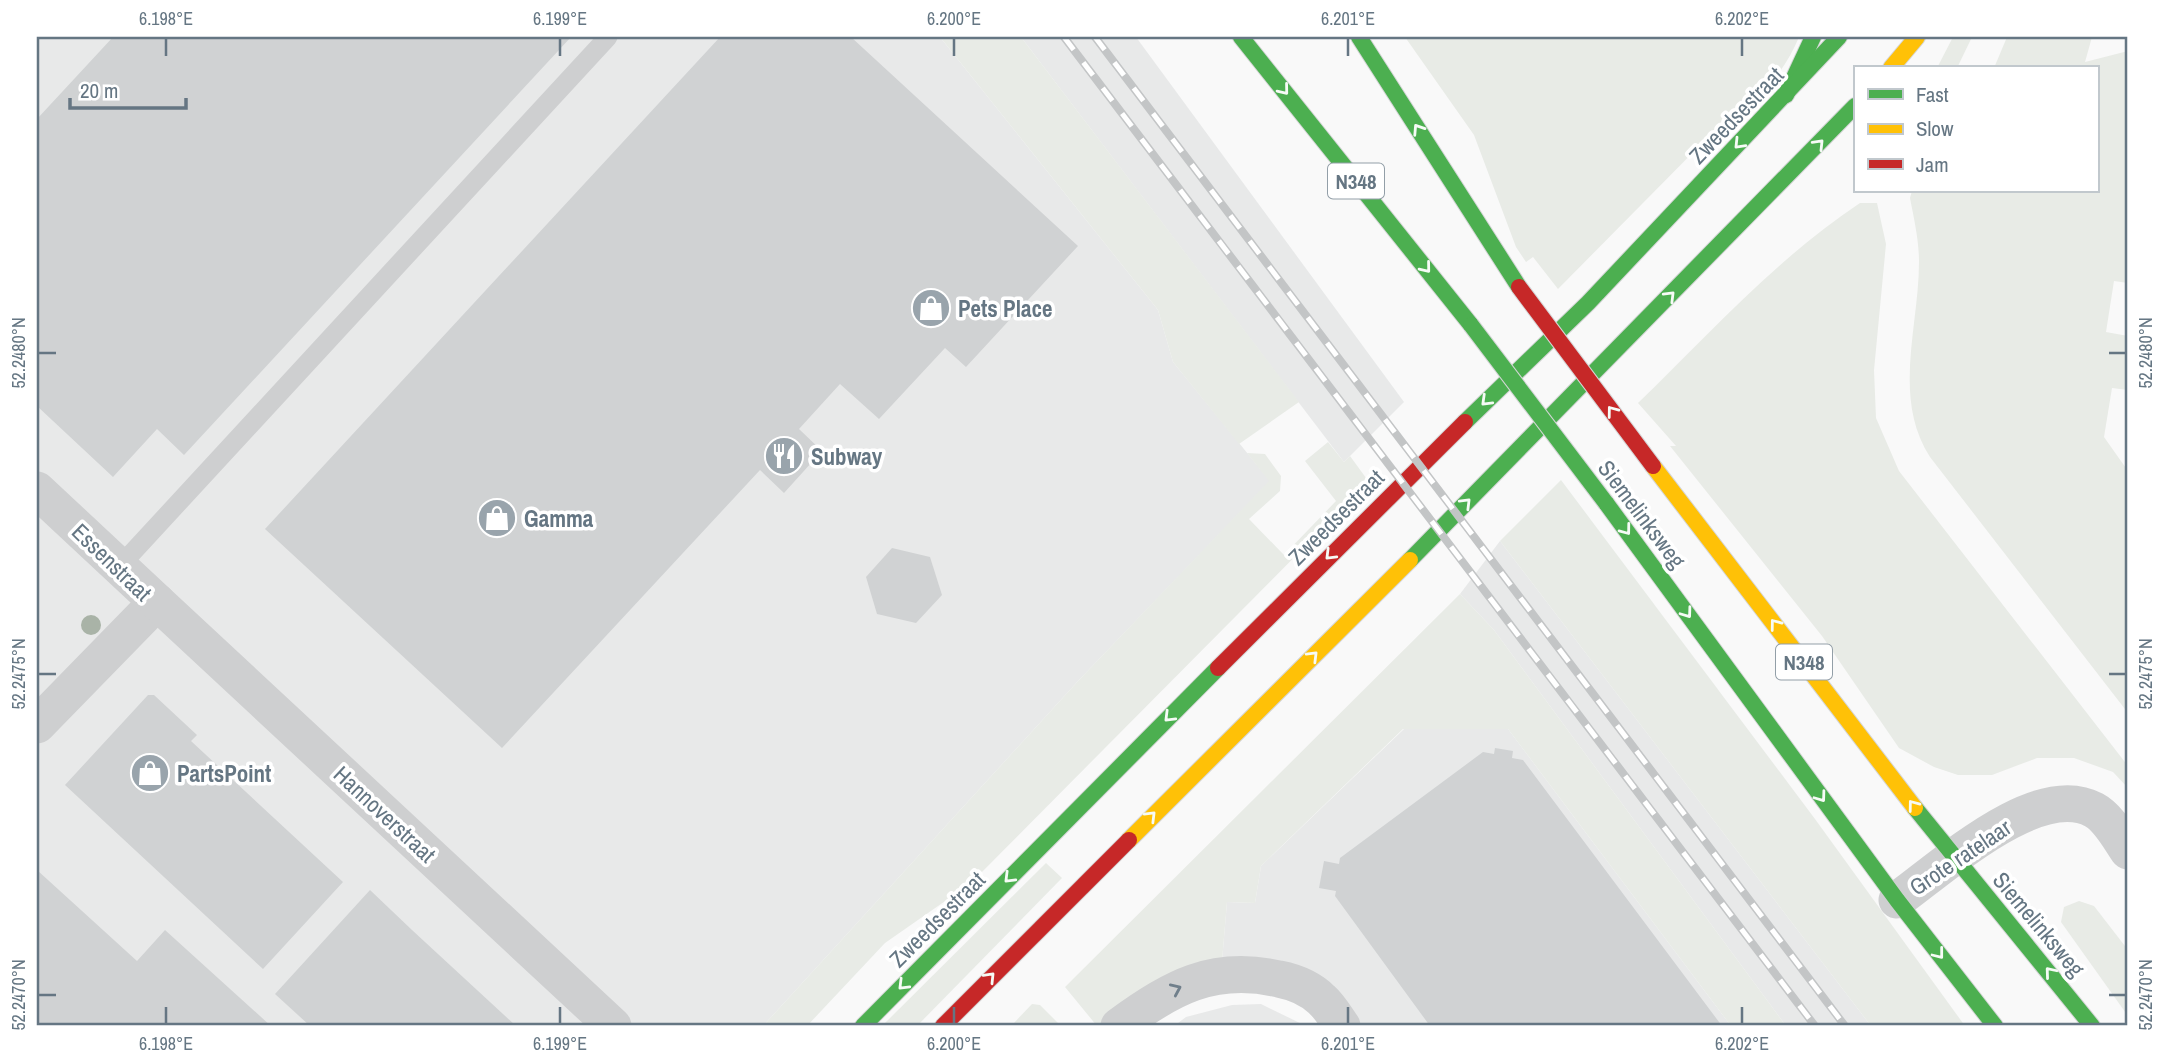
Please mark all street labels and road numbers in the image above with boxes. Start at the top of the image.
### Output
street label: Zweedsestraat [1682,60,1790,170]
road number: N348 [1328,164,1384,198]
street label: Siemelinksweg [1591,454,1693,575]
street label: Zweedsestraat [1281,462,1391,572]
street label: Essenstraat [65,516,159,608]
road number: N348 [1776,644,1832,680]
street label: Hannoverstraat [327,759,443,869]
street label: Grote ratelaar [1903,811,2017,902]
street label: Zweedsestraat [882,864,992,974]
street label: Siemelinksweg [1986,865,2092,983]

